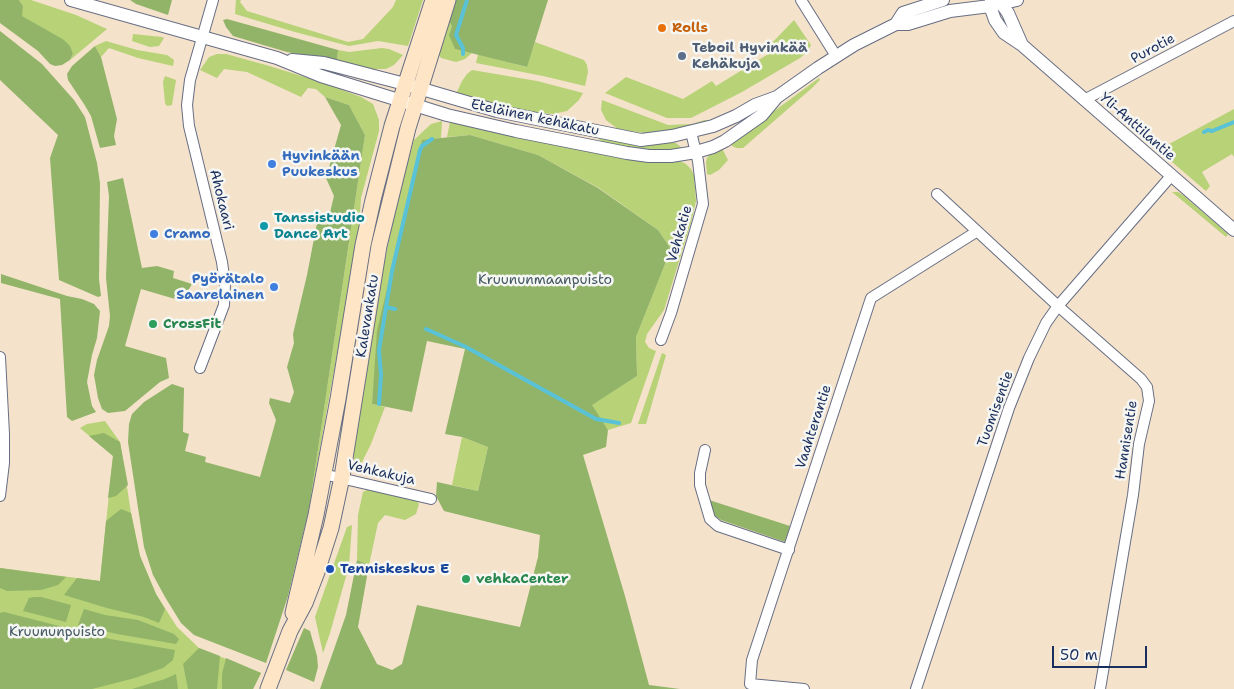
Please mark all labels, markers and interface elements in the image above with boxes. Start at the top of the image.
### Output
place label: Rolls [672,20,708,36]
marker: Rolls [656,22,668,34]
street label: Purotie [1128,30,1178,68]
place label: Teboil Hyvinkää Kehäkuja [692,40,808,72]
marker: Teboil Hyvinkää Kehäkuja [676,50,688,62]
street label: Yli-Anttilantie [1096,90,1178,164]
street label: Eteläinen kehäkatu [469,96,601,140]
place label: Hyvinkään Puukeskus [282,148,360,180]
marker: Hyvinkään Puukeskus [266,158,278,170]
street label: Ahokaari [205,168,237,232]
street label: Vehkatie [664,204,696,264]
place label: Tanssistudio Dance Art [274,210,365,242]
marker: Tanssistudio Dance Art [258,220,270,232]
place label: Cramo [164,226,211,242]
marker: Cramo [148,228,160,240]
place label: Pyörätalo Saarelainen [176,271,264,304]
park label: Kruununmaanpuisto [478,272,612,288]
street label: Kalevankatu [353,273,383,359]
marker: Pyörätalo Saarelainen [268,281,280,293]
place label: CrossFit [163,316,221,332]
marker: CrossFit [147,318,159,330]
street label: Tuomisentie [974,369,1018,449]
street label: Vaahterantie [792,383,836,471]
street label: Hannisentie [1112,399,1142,481]
street label: Vehkakuja [345,457,417,489]
place label: Tenniskeskus E [340,561,449,577]
marker: Tenniskeskus E [324,563,336,575]
place label: vehkaCenter [476,571,569,587]
marker: vehkaCenter [460,573,472,585]
park label: Kruununpuisto [9,624,105,640]
scale bar [1054,636,1149,668]
text: 50 m [1060,645,1098,665]

